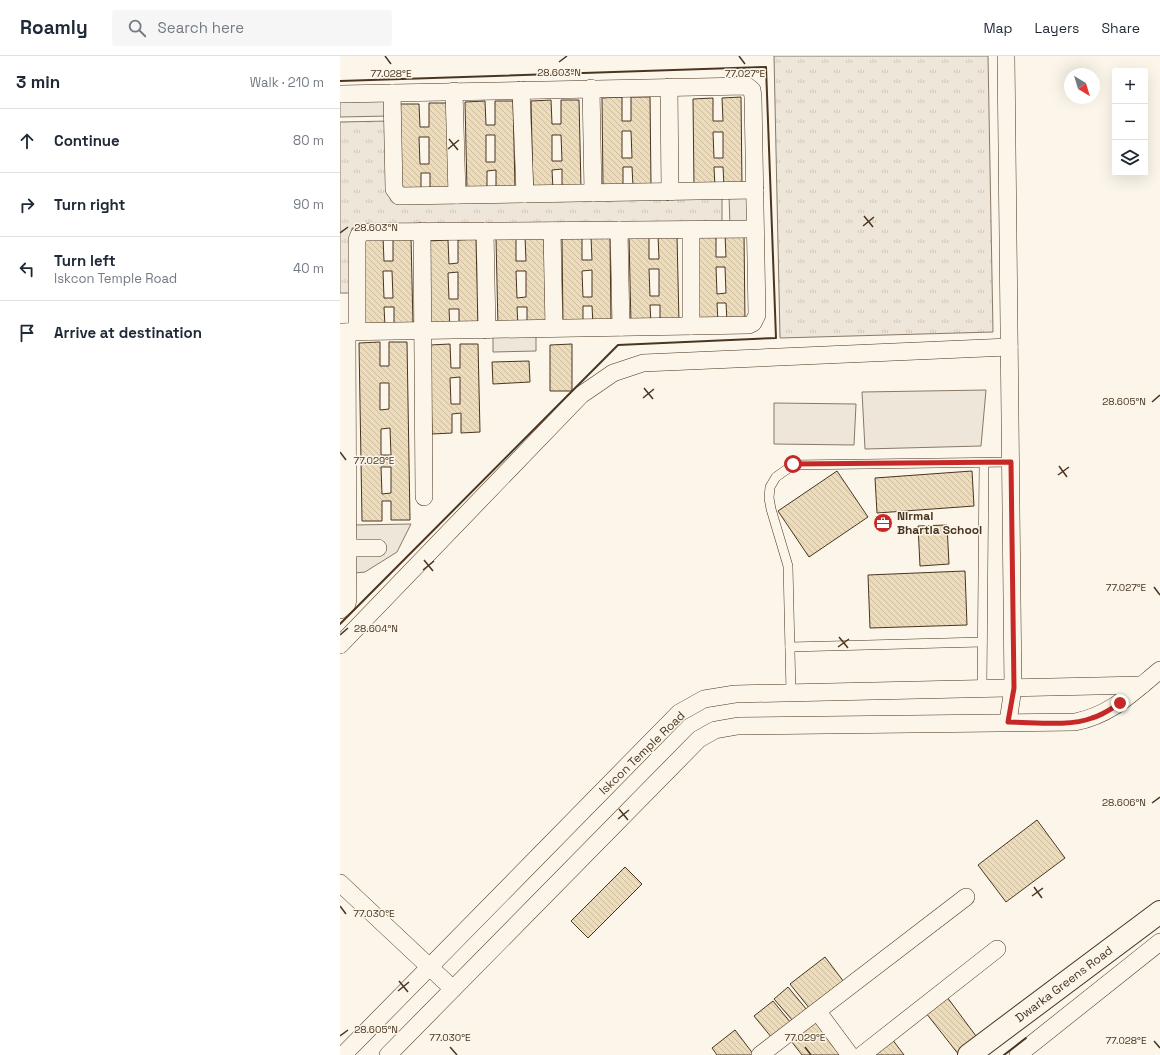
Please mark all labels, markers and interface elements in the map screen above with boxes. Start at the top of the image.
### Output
search box [112,10,392,46]
text: Roamly [20,15,88,40]
icon: search [126,17,148,39]
text: Search here [158,18,244,37]
text: Map [983,19,1013,37]
text: Layers [1035,19,1079,37]
text: Share [1101,19,1140,37]
text: 28.603°N [537,66,581,79]
text: 77.028°E [370,67,412,80]
text: 77.027°E [725,67,766,80]
north arrow [1064,68,1100,104]
map controls [1112,68,1148,176]
button: + [1112,68,1148,104]
text: 3 min [16,71,60,93]
text: Walk · 210 m [250,74,324,91]
button: − [1112,104,1148,140]
icon: ahead [16,130,38,152]
text: Continue [54,131,120,150]
text: 80 m [293,132,324,149]
button: layers [1112,140,1148,176]
icon: right [16,194,38,216]
text: Turn right [54,195,125,214]
text: 90 m [293,196,324,213]
text: 28.603°N [354,221,398,234]
text: Turn left [54,251,116,270]
icon: left [16,258,38,280]
text: 40 m [293,260,324,277]
text: Iskcon Temple Road [54,270,177,287]
icon: arrive [16,322,38,344]
text: Arrive at destination [54,323,202,342]
text: 28.605°N [1102,395,1146,408]
text: 77.029°E [354,454,395,467]
route start [784,455,802,473]
place label: Nirmal Bhartia School [897,508,982,538]
office icon: Nirmal Bhartia School [872,512,894,534]
text: 77.027°E [1106,581,1147,594]
text: 28.604°N [354,622,398,635]
route end [1111,694,1129,712]
street label: Iskcon Temple Road [596,708,688,798]
text: 28.606°N [1102,796,1146,809]
text: 77.030°E [353,907,395,920]
street label: Dwarka Greens Road [1012,942,1116,1026]
text: 28.605°N [354,1023,398,1036]
text: 77.030°E [429,1031,471,1044]
text: 77.029°E [785,1031,826,1044]
text: 77.028°E [1105,1034,1147,1047]

